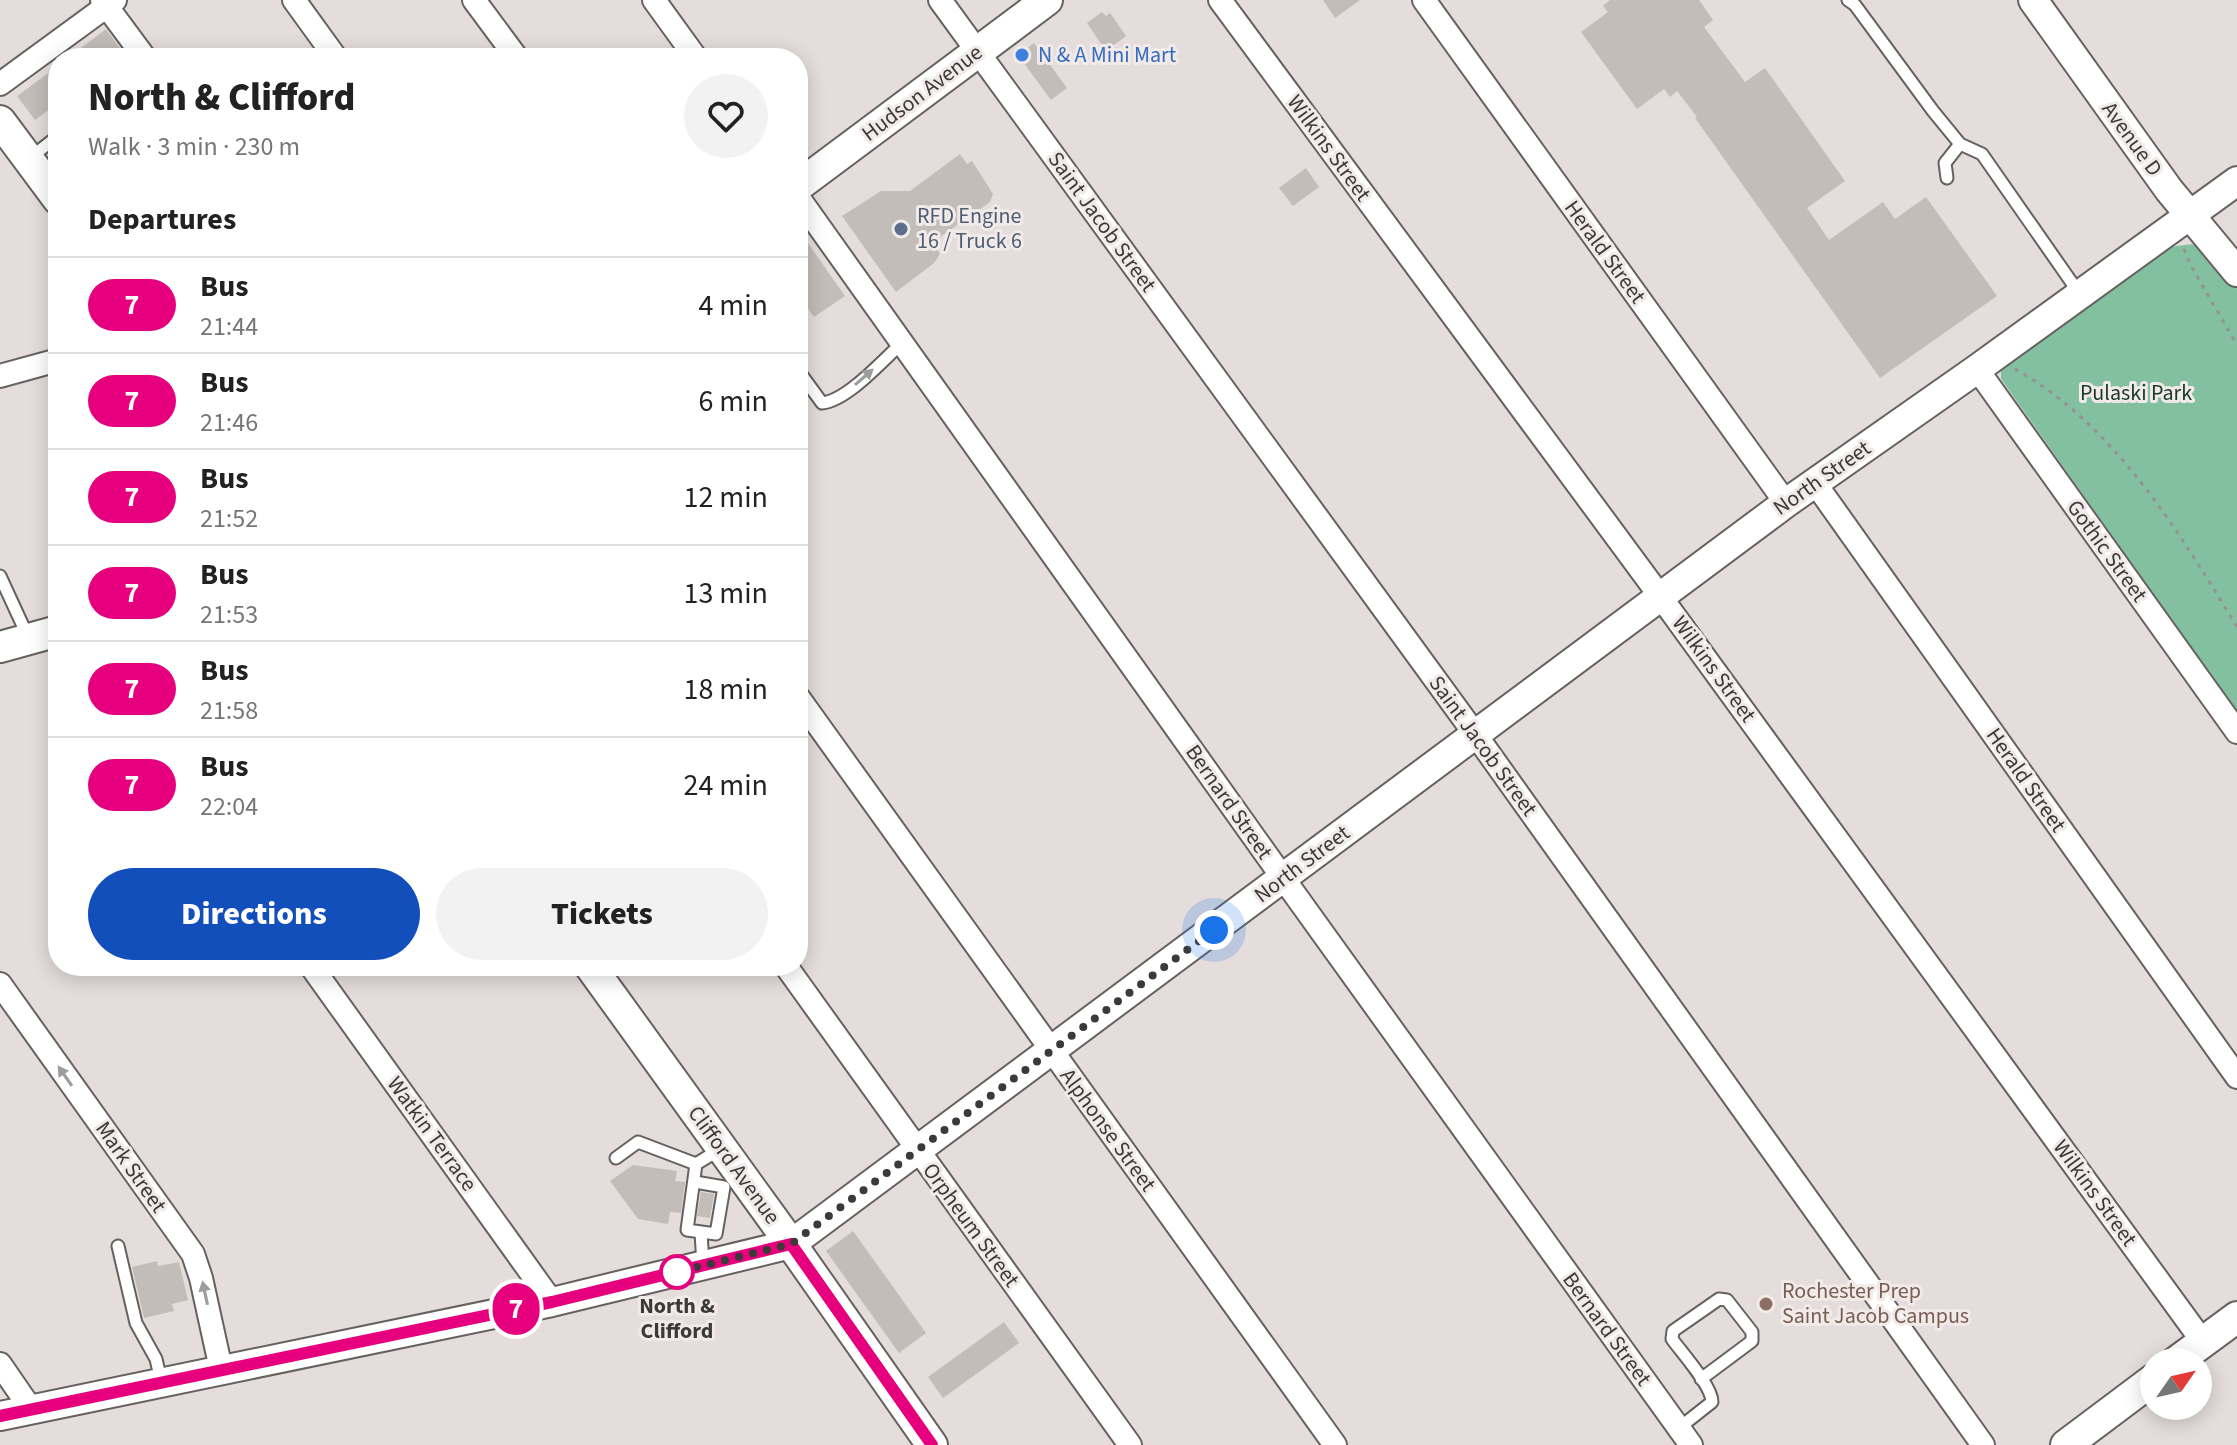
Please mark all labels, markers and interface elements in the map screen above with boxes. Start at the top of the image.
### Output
street label: Hudson Avenue [855,37,989,149]
place label: N & A Mini Mart [1038,39,1177,71]
marker: N & A Mini Mart [1013,46,1031,64]
text: North & Clifford [88,71,355,125]
button: heart [684,74,768,158]
street label: Wilkins Street [1279,88,1379,209]
street label: Avenue D [2094,95,2170,183]
text: Walk · 3 min · 230 m [88,128,300,165]
street label: Saint Jacob Street [1040,145,1164,299]
street label: Herald Street [1557,194,1654,311]
text: Departures [88,198,236,241]
place label: RFD Engine 16 / Truck 6 [917,200,1022,257]
marker: RFD Engine 16 / Truck 6 [892,220,910,238]
text: Bus [200,265,248,308]
text: 4 min [698,284,768,327]
text: 7 [125,285,139,325]
text: 21:44 [200,308,258,345]
text: Bus [200,361,248,404]
one-way arrow [855,368,874,386]
park label: Pulaski Park [2080,377,2192,409]
text: 6 min [698,380,768,423]
text: 7 [125,381,139,421]
text: 21:46 [200,404,258,441]
street label: North Street [1767,432,1878,523]
text: Bus [200,457,248,500]
text: 12 min [684,476,768,519]
text: 7 [125,477,139,517]
street label: Gothic Street [2059,493,2155,609]
text: 21:52 [200,500,258,537]
text: Bus [200,553,248,596]
text: 13 min [684,572,768,615]
text: 7 [125,573,139,613]
text: 21:53 [200,596,258,633]
street label: Wilkins Street [1664,609,1764,730]
text: Bus [200,649,248,692]
text: 18 min [684,668,768,711]
text: 7 [125,669,139,709]
street label: Saint Jacob Street [1421,669,1545,823]
text: 21:58 [200,692,258,729]
street label: Herald Street [1978,721,2074,839]
street label: Bernard Street [1178,738,1281,866]
text: Bus [200,745,248,788]
text: 24 min [684,764,768,807]
text: 7 [125,765,139,805]
text: 22:04 [200,788,258,825]
street label: North Street [1247,817,1357,911]
button: Directions [88,868,420,960]
button: Tickets [436,868,768,960]
your location [1194,910,1234,950]
street label: Alphonse Street [1052,1062,1164,1199]
one-way arrow [58,1065,74,1086]
street label: Watkin Terrace [379,1070,485,1198]
street label: Clifford Avenue [680,1099,788,1231]
street label: Mark Street [88,1115,175,1220]
street label: Wilkins Street [2045,1133,2145,1254]
street label: Orpheum Street [915,1156,1027,1294]
marker: North & Clifford [660,1255,694,1289]
street label: Bernard Street [1555,1265,1660,1393]
place label: Rochester Prep Saint Jacob Campus [1782,1275,1969,1332]
one-way arrow [198,1280,210,1305]
line badge: 7 [490,1283,542,1335]
text: 7 [509,1289,523,1329]
place label: North & Clifford [639,1290,715,1347]
marker: Rochester Prep Saint Jacob Campus [1757,1295,1775,1313]
north arrow [2140,1348,2212,1420]
map controls [2140,1348,2212,1420]

